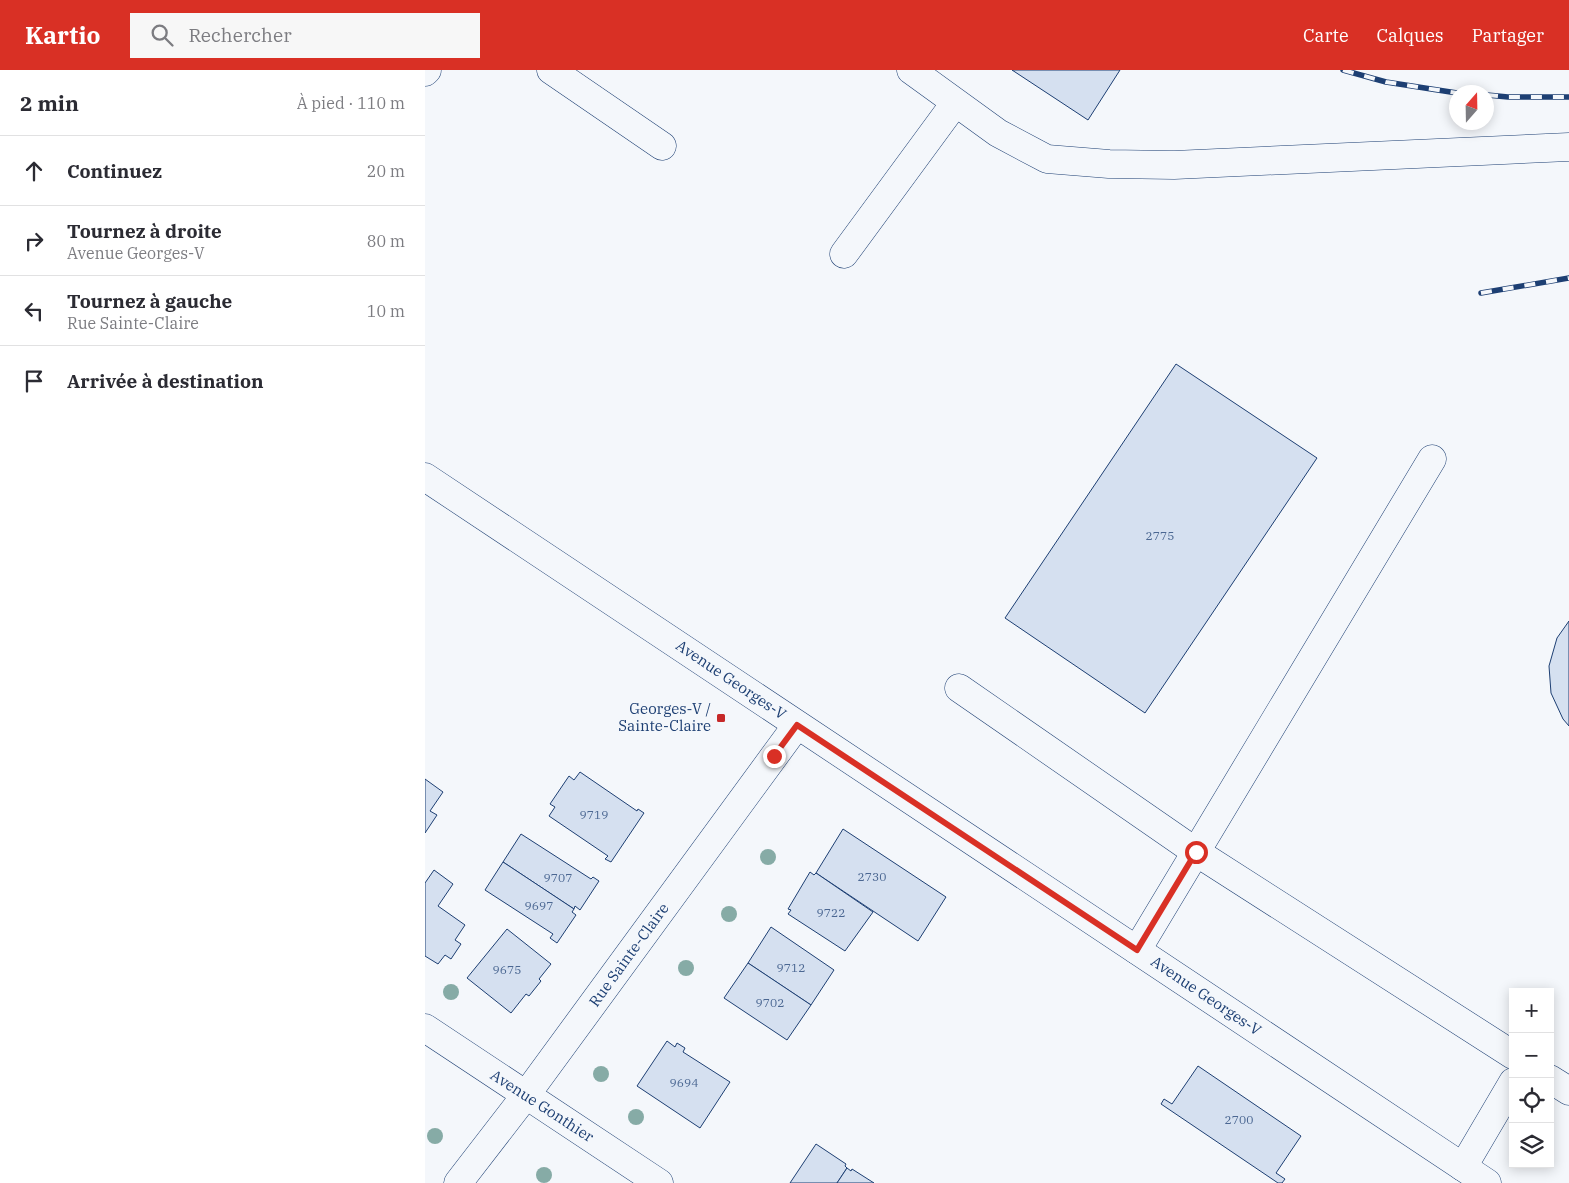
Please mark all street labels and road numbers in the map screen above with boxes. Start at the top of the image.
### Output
street label: Avenue Georges-V [673,636,790,724]
street label: Rue Sainte-Claire [585,899,673,1010]
street label: Avenue Georges-V [1148,952,1265,1040]
street label: Avenue Gonthier [487,1065,598,1146]

